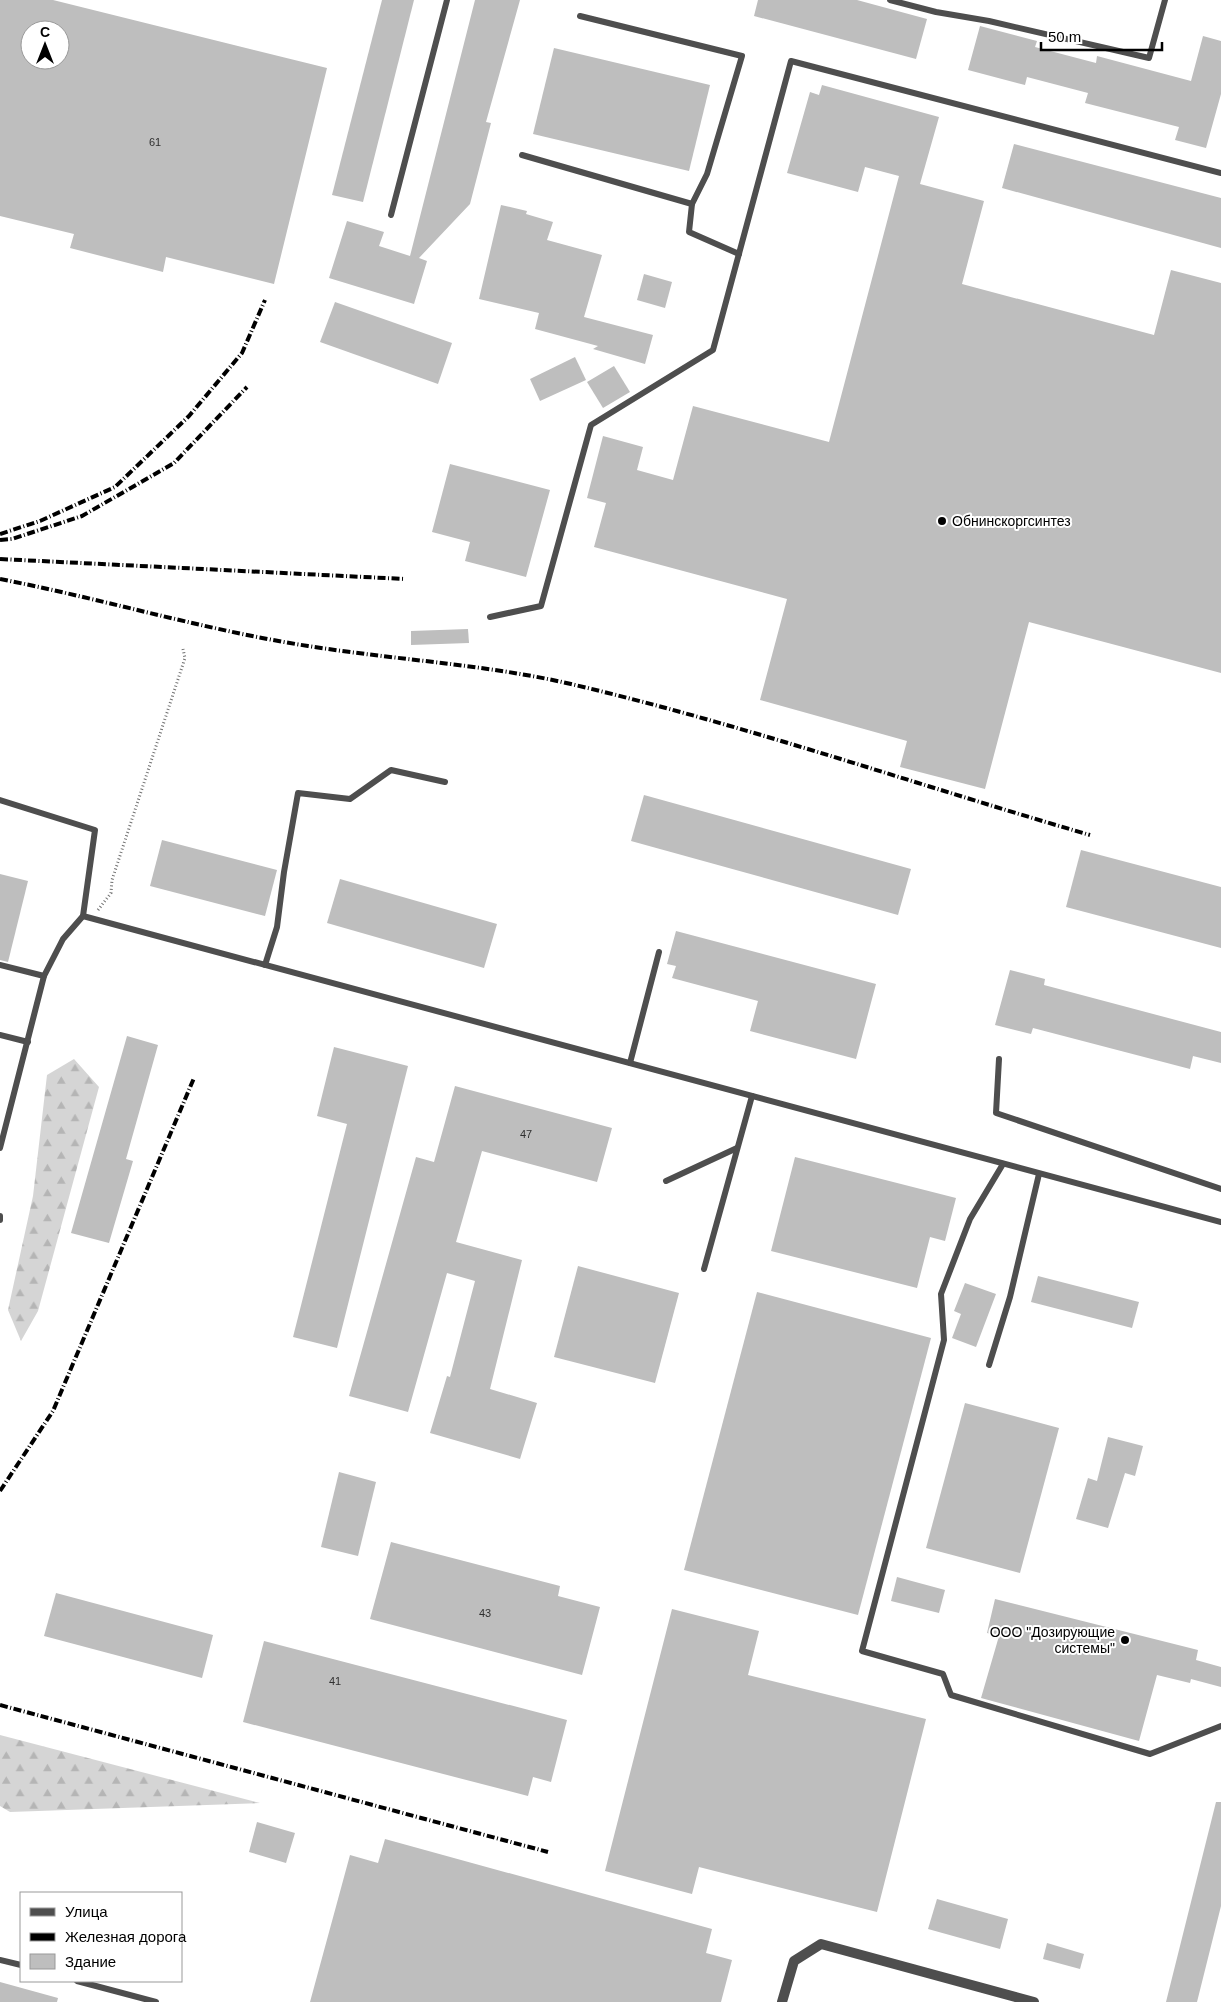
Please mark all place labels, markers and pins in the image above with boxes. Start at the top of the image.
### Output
place label: Обнинскоргсинтез [952,513,1071,529]
marker: Обнинскоргсинтез [936,515,948,527]
place label: ООО "Дозирующие системы" [990,1624,1115,1656]
marker: ООО "Дозирующие системы" [1119,1634,1131,1646]

